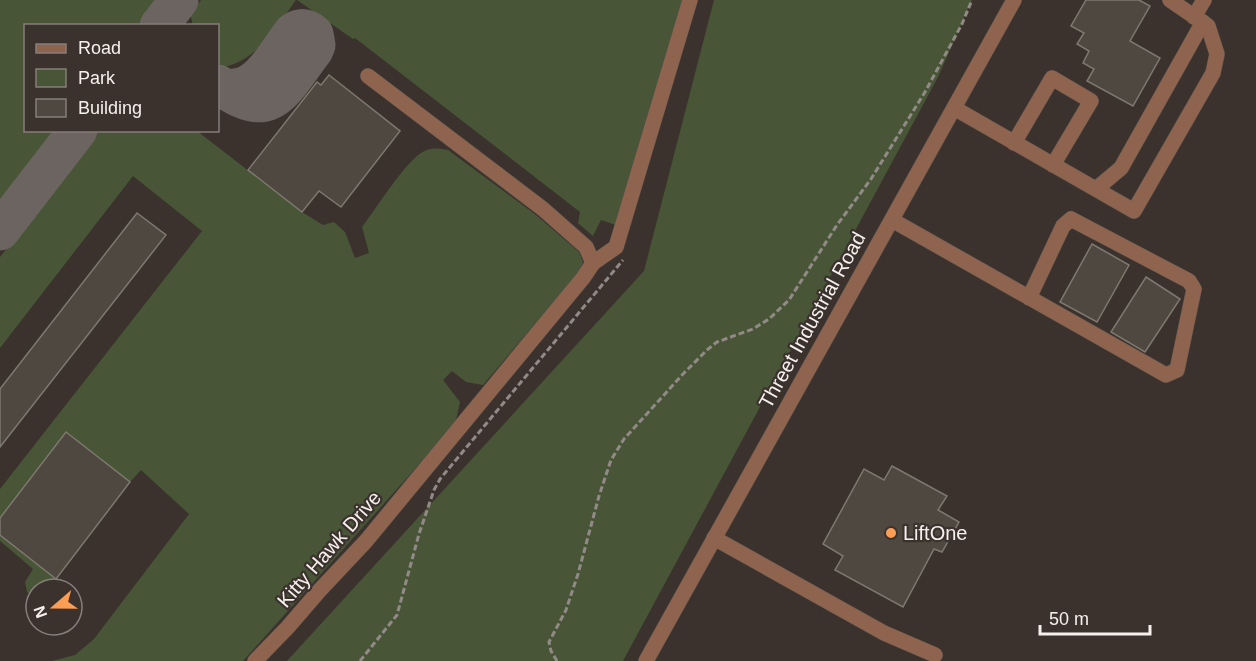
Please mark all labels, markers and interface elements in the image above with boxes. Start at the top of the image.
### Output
legend [24,24,219,132]
text: Road [78,38,121,58]
text: Park [78,68,116,88]
text: Building [78,98,142,118]
street label: Threet Industrial Road [754,228,870,412]
street label: Kitty Hawk Drive [273,486,385,612]
place label: LiftOne [903,522,967,544]
marker: LiftOne [884,526,898,540]
north arrow [24,577,84,637]
scale bar [1040,598,1150,636]
text: N [30,604,50,620]
text: 50 m [1049,609,1089,629]

